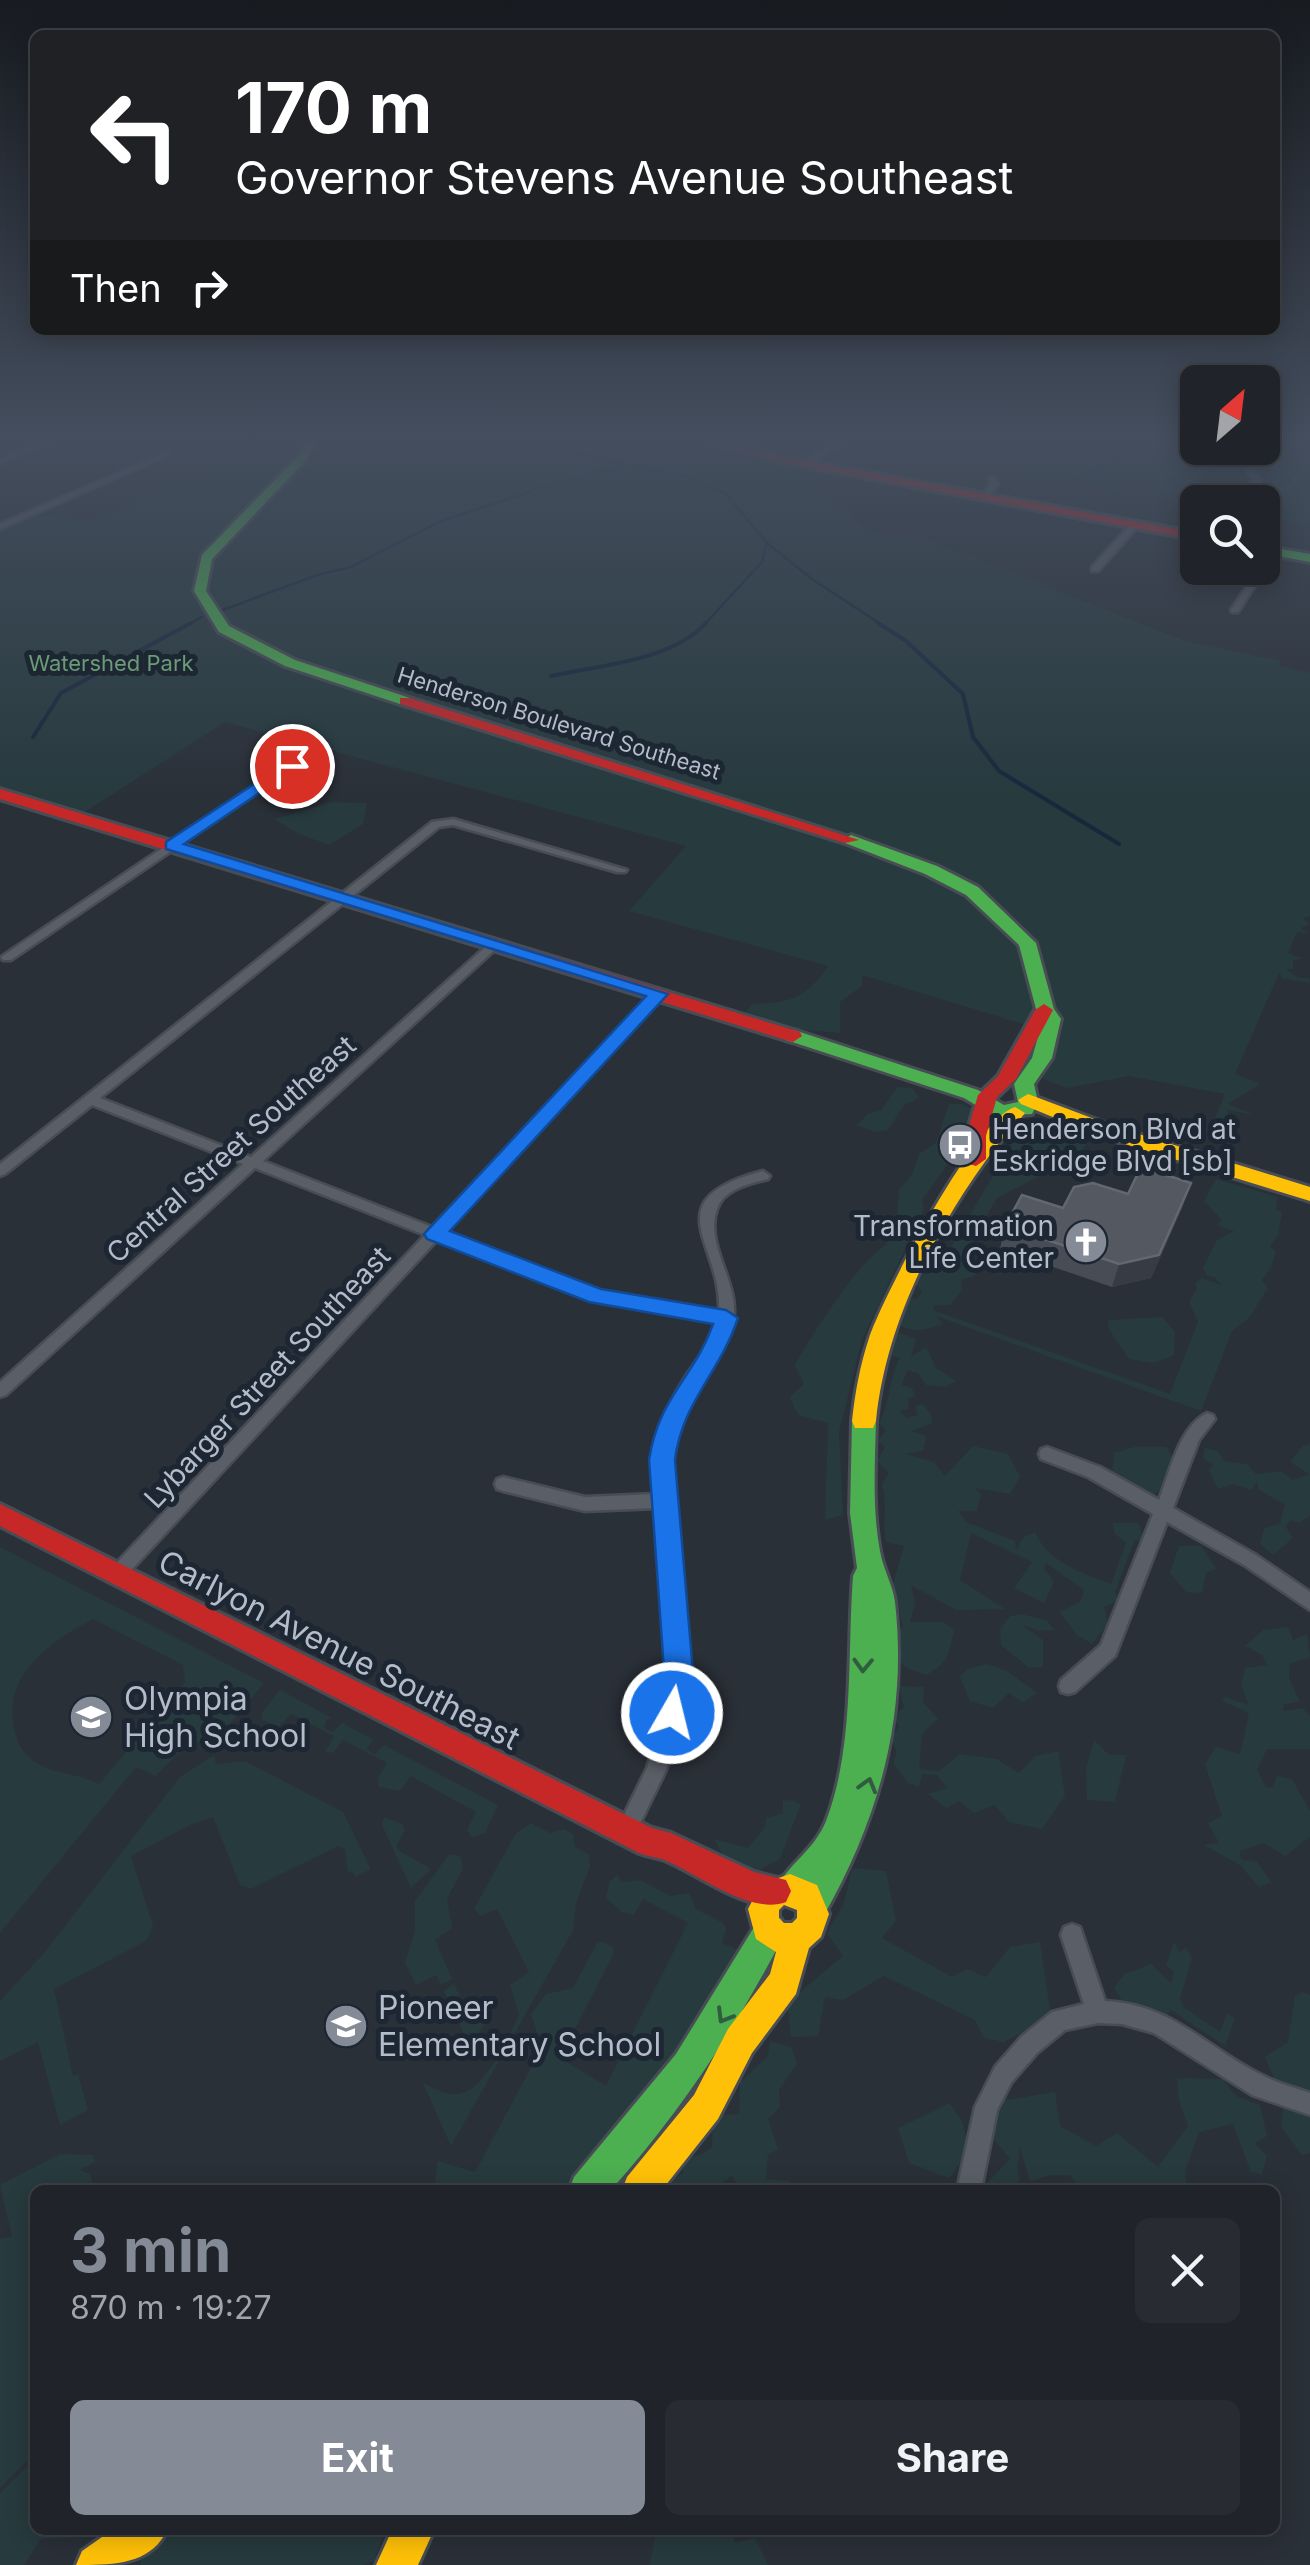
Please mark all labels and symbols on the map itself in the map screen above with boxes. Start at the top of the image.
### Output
north arrow [1180,365,1280,465]
park label: Watershed Park [28,650,194,676]
street label: Henderson Boulevard Southeast [395,661,723,785]
pin [250,724,335,809]
street label: Central Street Southeast [99,1028,363,1270]
place label: Henderson Blvd at Eskridge Blvd [sb] [992,1112,1236,1178]
bus stop icon: Henderson Blvd at Eskridge Blvd [sb] [937,1122,983,1168]
place label: Transformation Life Center [853,1209,1054,1275]
church icon: Transformation Life Center [1063,1219,1109,1265]
street label: Lybarger Street Southeast [137,1239,397,1515]
street label: Carlyon Avenue Southeast [152,1541,526,1758]
one-way arrow [853,1657,874,1673]
position arrow [620,1661,724,1765]
place label: Olympia High School [124,1679,307,1755]
school or university icon: Olympia High School [68,1694,114,1740]
one-way arrow [857,1776,878,1794]
place label: Pioneer Elementary School [378,1988,661,2064]
school or university icon: Pioneer Elementary School [323,2003,369,2049]
one-way arrow [717,2005,736,2023]

